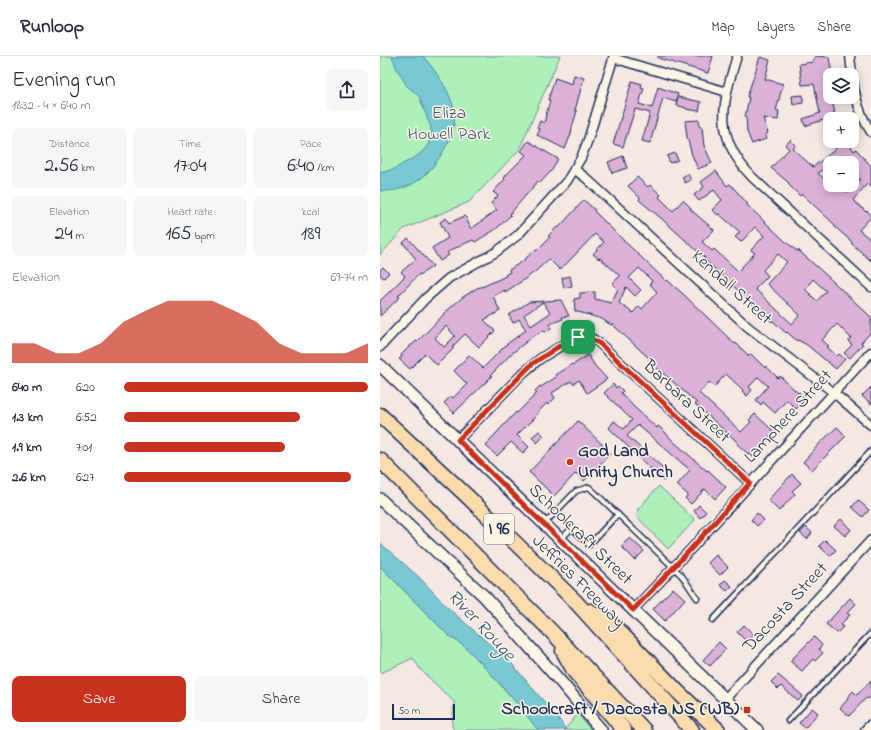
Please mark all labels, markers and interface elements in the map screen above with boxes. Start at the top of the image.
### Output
text: Runloop [20,14,84,41]
text: Map [711,17,735,38]
text: Layers [757,17,795,38]
text: Share [817,17,851,38]
text: Evening run [12,65,116,97]
map controls [823,68,859,192]
button: layers [823,68,859,104]
button: share [326,69,368,111]
text: 18:32 · 4 × 640 m [12,96,91,115]
park label: Eliza Howell Park [408,101,490,148]
button: + [823,112,859,148]
text: Distance [49,136,90,152]
text: Time [179,136,201,152]
text: Pace [300,136,321,152]
text: 2.56 [44,152,78,181]
text: 17:04 [173,152,207,181]
text: 6:40 [287,152,315,181]
button: − [823,156,859,192]
text: km [78,160,95,176]
text: /km [315,160,334,176]
text: Elevation [49,204,90,220]
text: Heart rate [167,204,213,220]
text: kcal [302,204,319,220]
text: 24 [55,220,73,249]
text: 165 [165,220,192,249]
text: 189 [301,220,321,249]
text: m [73,228,84,244]
text: bpm [192,228,215,244]
street label: Kendall Street [685,244,777,332]
text: Elevation [12,268,60,287]
text: 69–74 m [331,268,368,287]
pin [561,320,595,354]
icon: arrive [567,326,589,348]
street label: Barbara Street [636,354,736,450]
street label: Lamphere Street [739,364,839,470]
text: 640 m [12,378,42,397]
text: 6:20 [76,378,95,397]
text: 1.3 km [12,408,43,427]
text: 6:52 [76,408,97,427]
text: 1.9 km [12,438,42,457]
text: 7:01 [76,438,92,457]
place label: God Land Unity Church [578,439,673,487]
marker: God Land Unity Church [565,457,575,467]
text: 2.6 km [12,468,46,487]
text: 6:27 [76,468,95,487]
street label: Schoolcraft Street [522,478,638,592]
road number: I 96 [484,514,514,544]
street label: Jeffries Freeway [525,529,631,635]
street label: Dacosta Street [737,557,835,660]
water label: River Rouge [440,584,522,670]
button: Save [12,676,186,722]
button: Share [194,676,368,722]
place label: Schoolcraft / Dacosta NS (WB) [501,697,740,723]
scale bar [392,702,455,721]
text: 50 m [398,703,420,719]
marker: Schoolcraft / Dacosta NS (WB) [742,705,752,715]

